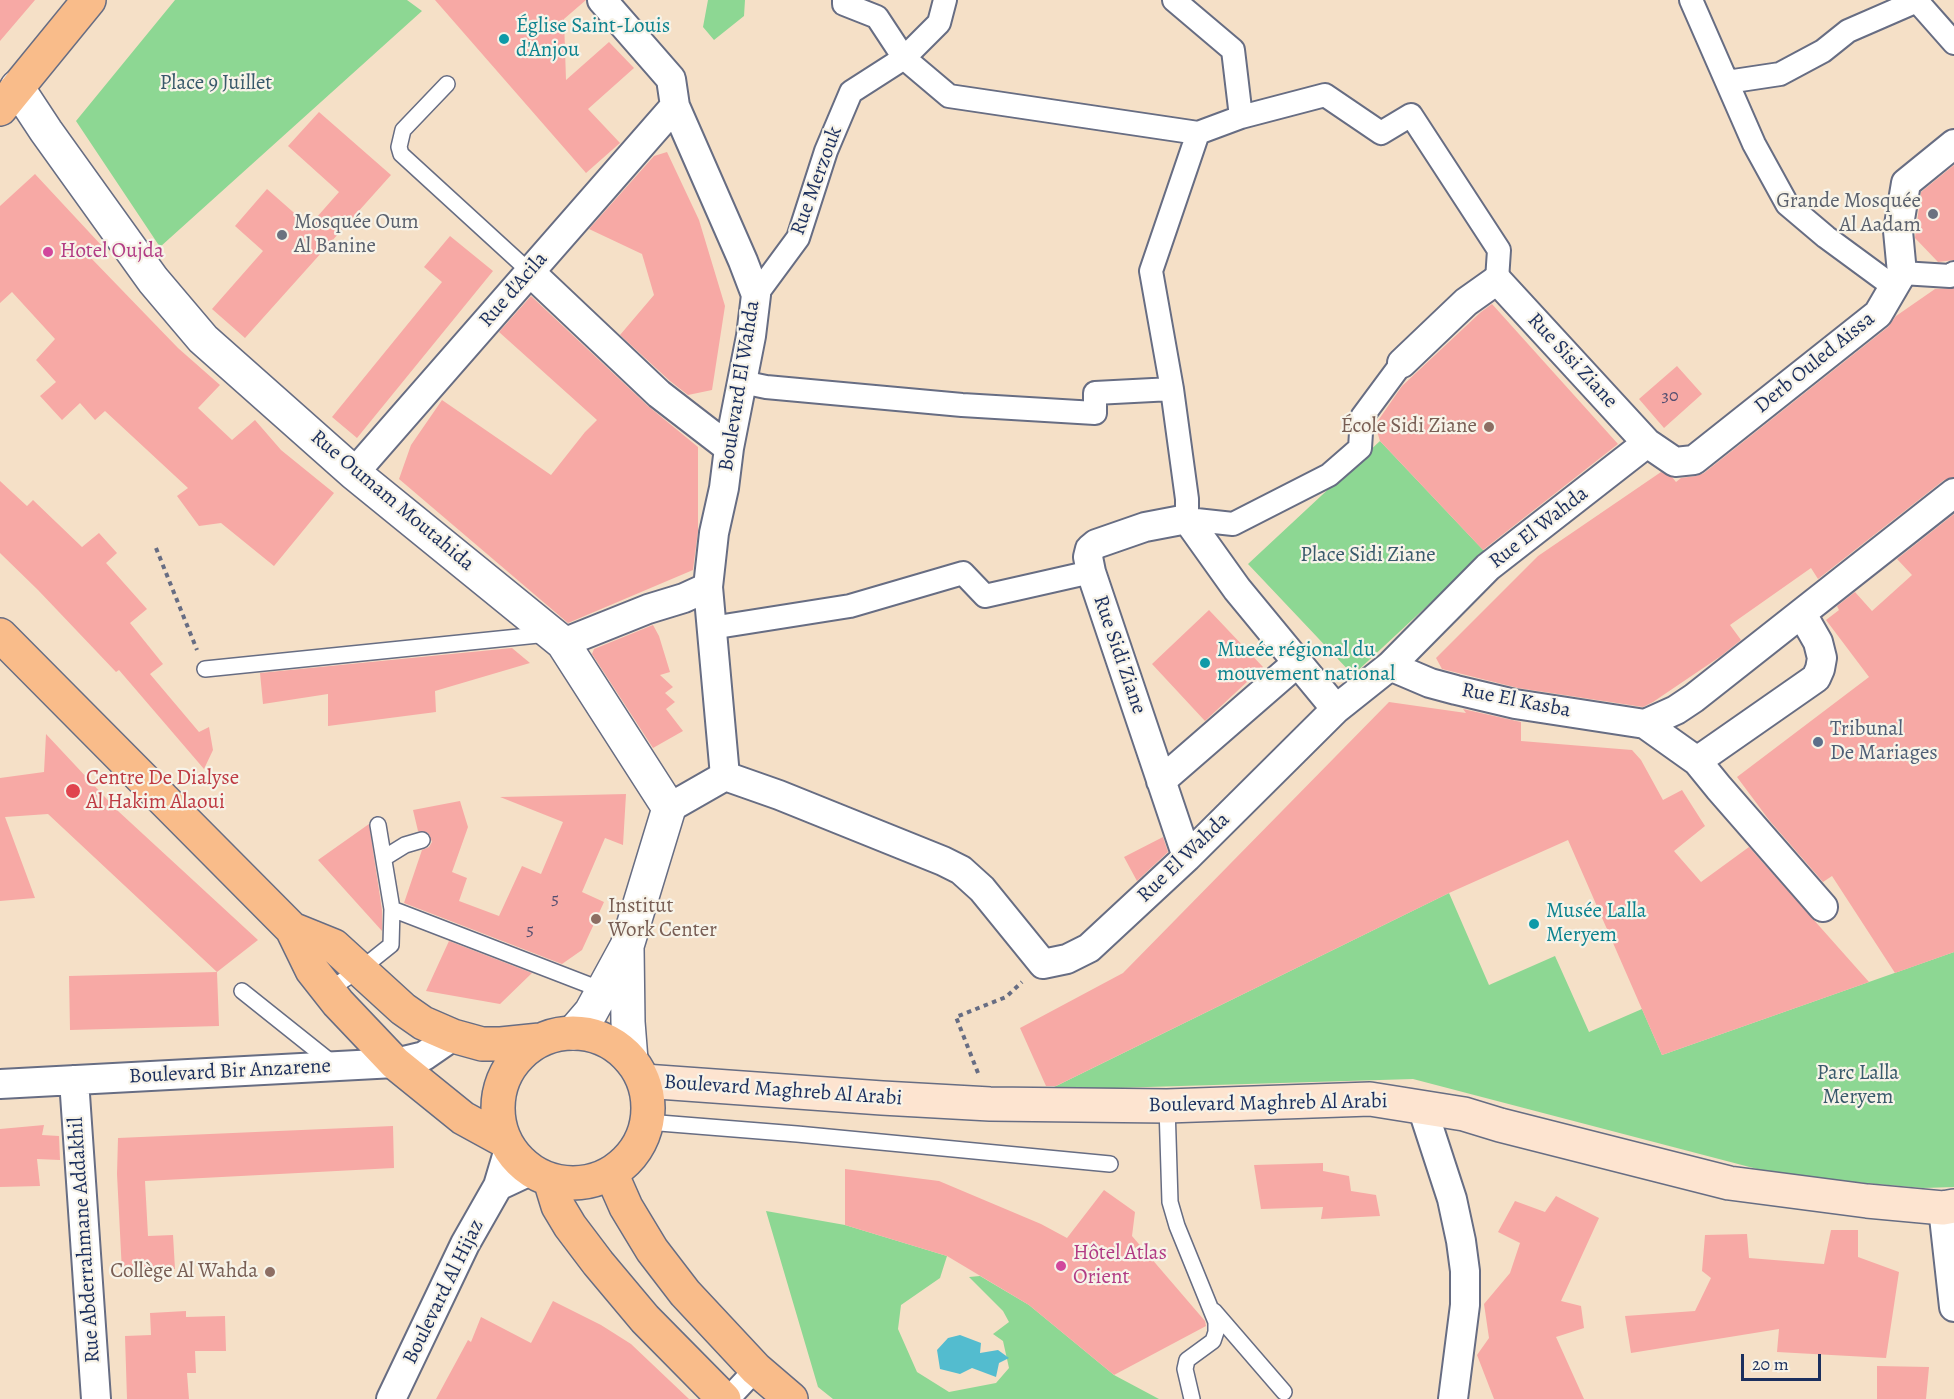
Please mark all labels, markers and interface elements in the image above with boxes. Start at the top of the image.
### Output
place label: Église Saint-Louis d'Anjou [516,14,670,64]
marker: Église Saint-Louis d'Anjou [497,32,511,46]
park label: Place 9 Juillet [160,71,272,97]
street label: Rue Merzouk [786,123,848,239]
place label: Grande Mosquée Al Aadam [1776,189,1921,239]
marker: Grande Mosquée Al Aadam [1926,207,1940,221]
place label: Mosquée Oum Al Banine [294,210,419,260]
marker: Mosquée Oum Al Banine [275,228,289,242]
place label: Hotel Oujda [60,239,164,265]
marker: Hotel Oujda [41,245,55,259]
street label: Rue d'Acila [474,247,554,333]
street label: Boulevard El Wahda [714,299,766,473]
street label: Derb Ouled Aissa [1750,307,1880,419]
street label: Rue Sisi Ziane [1522,308,1622,414]
house number: 30 [1661,386,1679,408]
place label: École Sidi Ziane [1341,414,1477,440]
marker: École Sidi Ziane [1482,420,1496,434]
street label: Rue Oumam Moutahida [305,425,479,577]
street label: Rue El Wahda [1484,482,1594,574]
park label: Place Sidi Ziane [1300,543,1436,569]
street label: Rue Sidi Ziane [1087,592,1151,718]
place label: Mueée régional du mouvement national [1217,638,1395,688]
marker: Mueée régional du mouvement national [1198,656,1212,670]
street label: Rue El Kasba [1459,678,1573,724]
place label: Tribunal De Mariages [1830,717,1938,767]
marker: Tribunal De Mariages [1811,735,1825,749]
place label: Centre De Dialyse Al Hakim Alaoui [86,766,239,816]
marker: Centre De Dialyse Al Hakim Alaoui [64,782,82,800]
street label: Rue El Wahda [1133,808,1235,908]
house number: 5 [551,889,559,911]
place label: Institut Work Center [608,894,717,944]
place label: Musée Lalla Meryem [1546,899,1647,949]
marker: Institut Work Center [589,912,603,926]
marker: Musée Lalla Meryem [1527,917,1541,931]
house number: 5 [526,920,534,942]
street label: Boulevard Bir Anzarene [128,1054,332,1090]
park label: Parc Lalla Meryem [1817,1061,1899,1111]
street label: Boulevard Maghreb Al Arabi [663,1070,903,1112]
street label: Boulevard Maghreb Al Arabi [1148,1089,1388,1119]
street label: Rue Abderrahmane Addakhil [64,1116,106,1364]
street label: Boulevard Al Hijaz [398,1215,490,1369]
place label: Hôtel Atlas Orient [1073,1241,1167,1291]
place label: Collège Al Wahda [110,1259,258,1285]
marker: Hôtel Atlas Orient [1054,1259,1068,1273]
marker: Collège Al Wahda [263,1265,277,1279]
scale bar [1744,1342,1824,1380]
text: 20 m [1752,1352,1789,1376]

